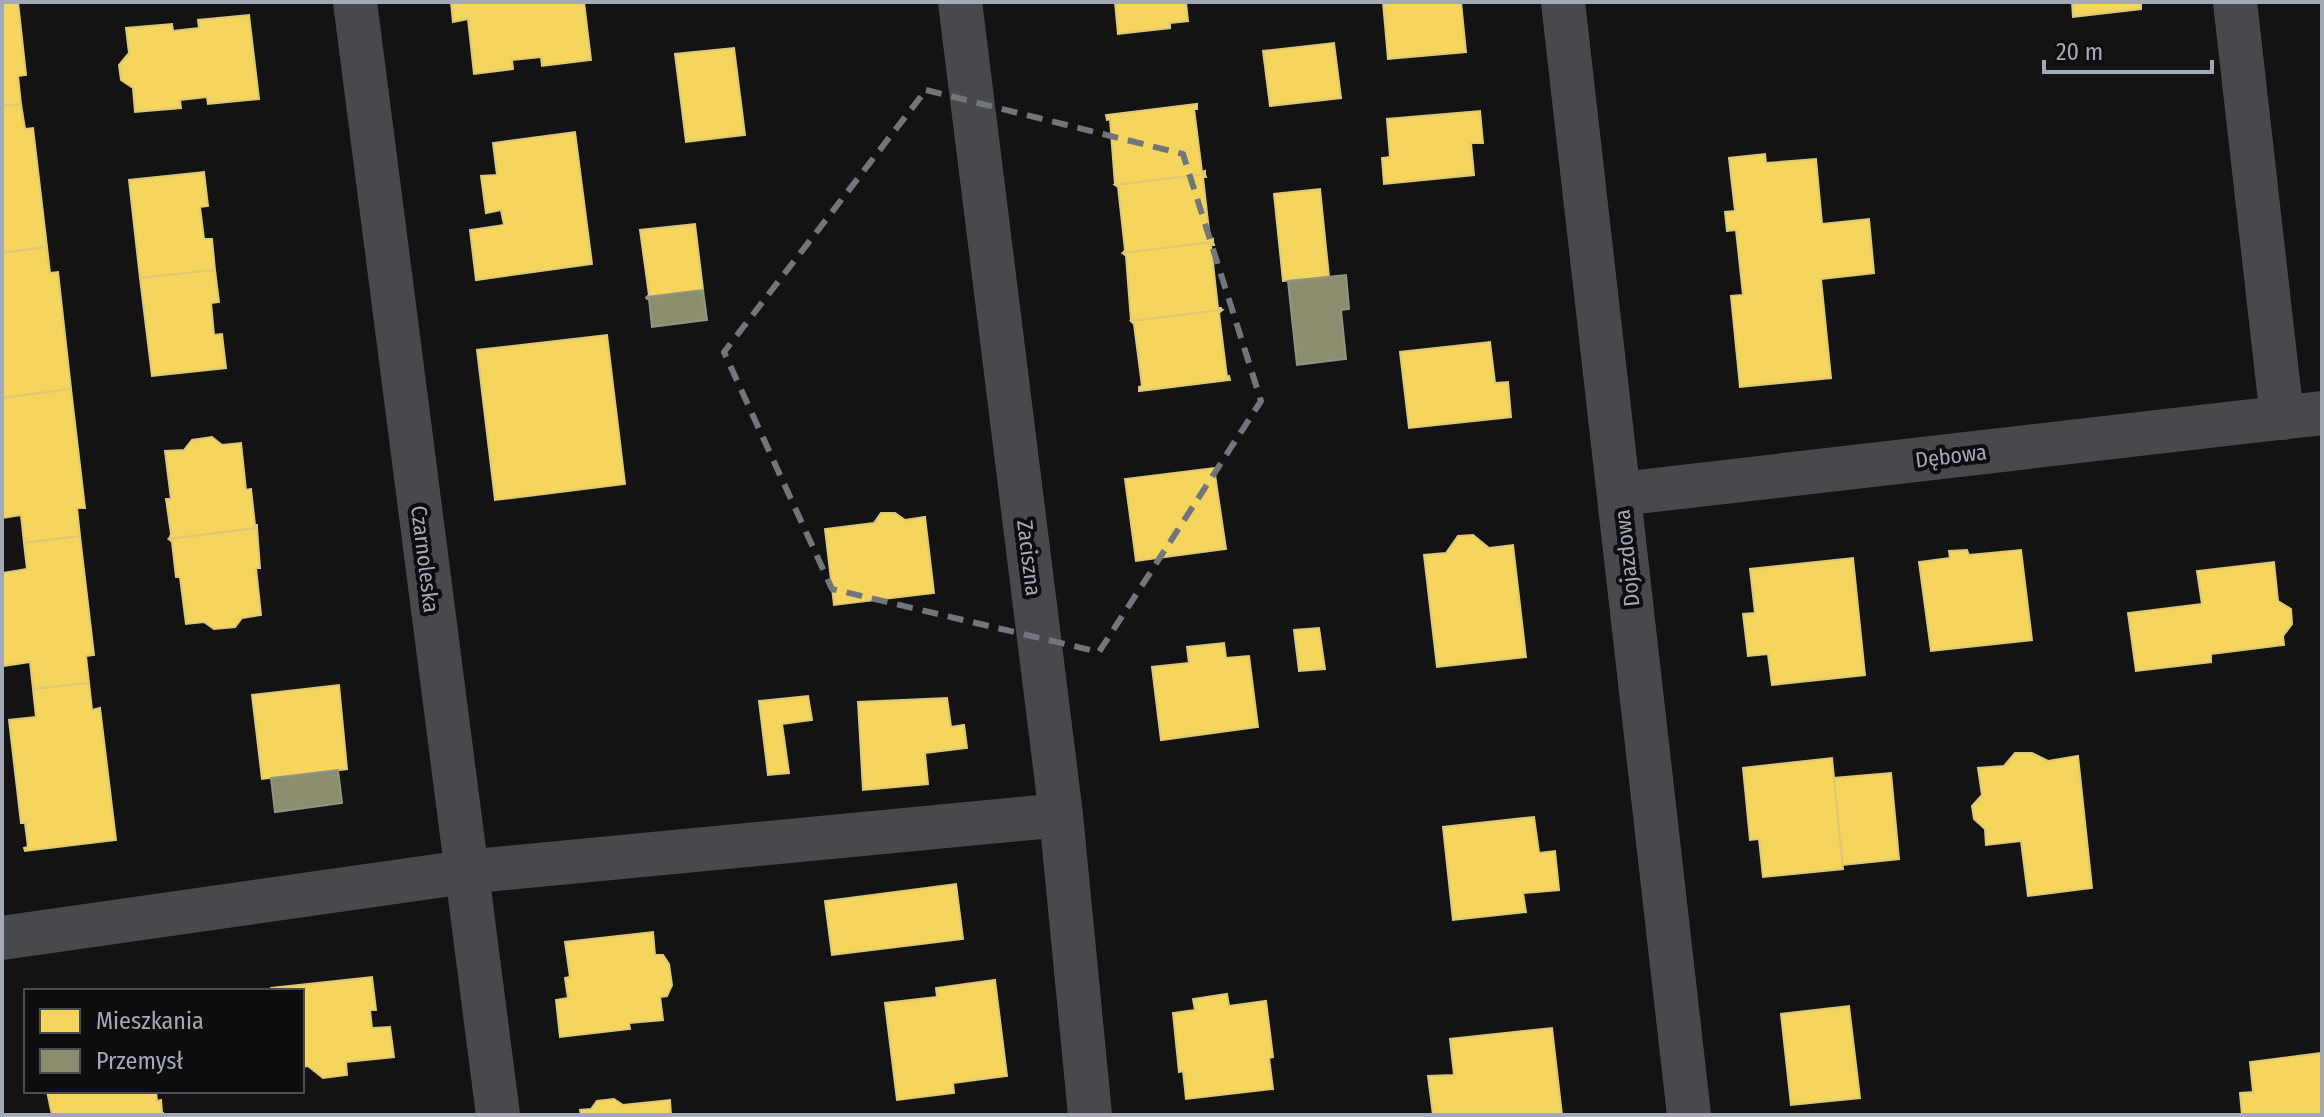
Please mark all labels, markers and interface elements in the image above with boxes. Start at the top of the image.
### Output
scale bar [2044,24,2212,74]
text: 20 m [2056,38,2103,66]
street label: Dębowa [1914,438,1988,474]
street label: Czarnoleska [405,504,445,614]
street label: Dojazdowa [1608,508,1646,608]
street label: Zaciszna [1011,519,1047,597]
legend [24,989,304,1093]
text: Mieszkania [96,1007,204,1035]
text: Przemysł [96,1047,183,1075]

